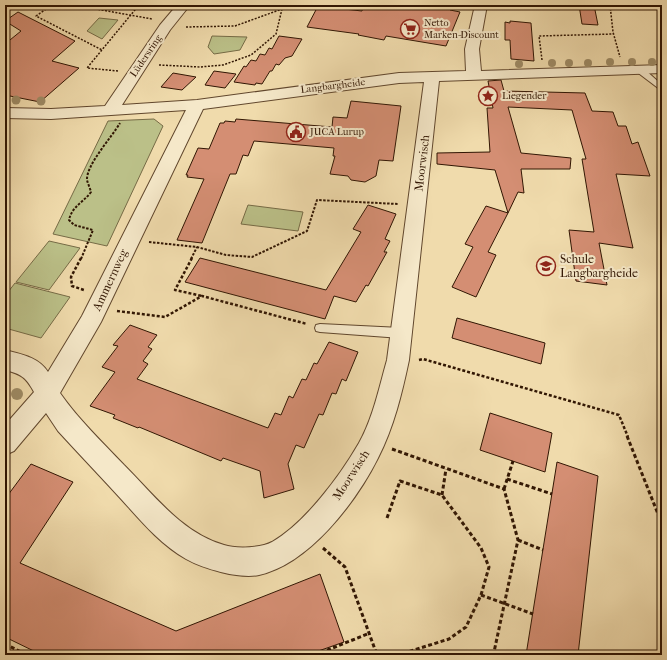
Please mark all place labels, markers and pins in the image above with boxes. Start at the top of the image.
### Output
place label: Netto Marken-Discount [424,17,499,41]
supermarket icon: Netto Marken-Discount [399,18,421,40]
place icon: Liegender [477,85,499,107]
place label: Liegender [502,90,547,102]
public building icon: JUCA Lurup [285,121,307,143]
place label: JUCA Lurup [309,126,364,138]
place label: Schule Langbargheide [560,252,638,280]
school or university icon: Schule Langbargheide [535,255,557,277]

